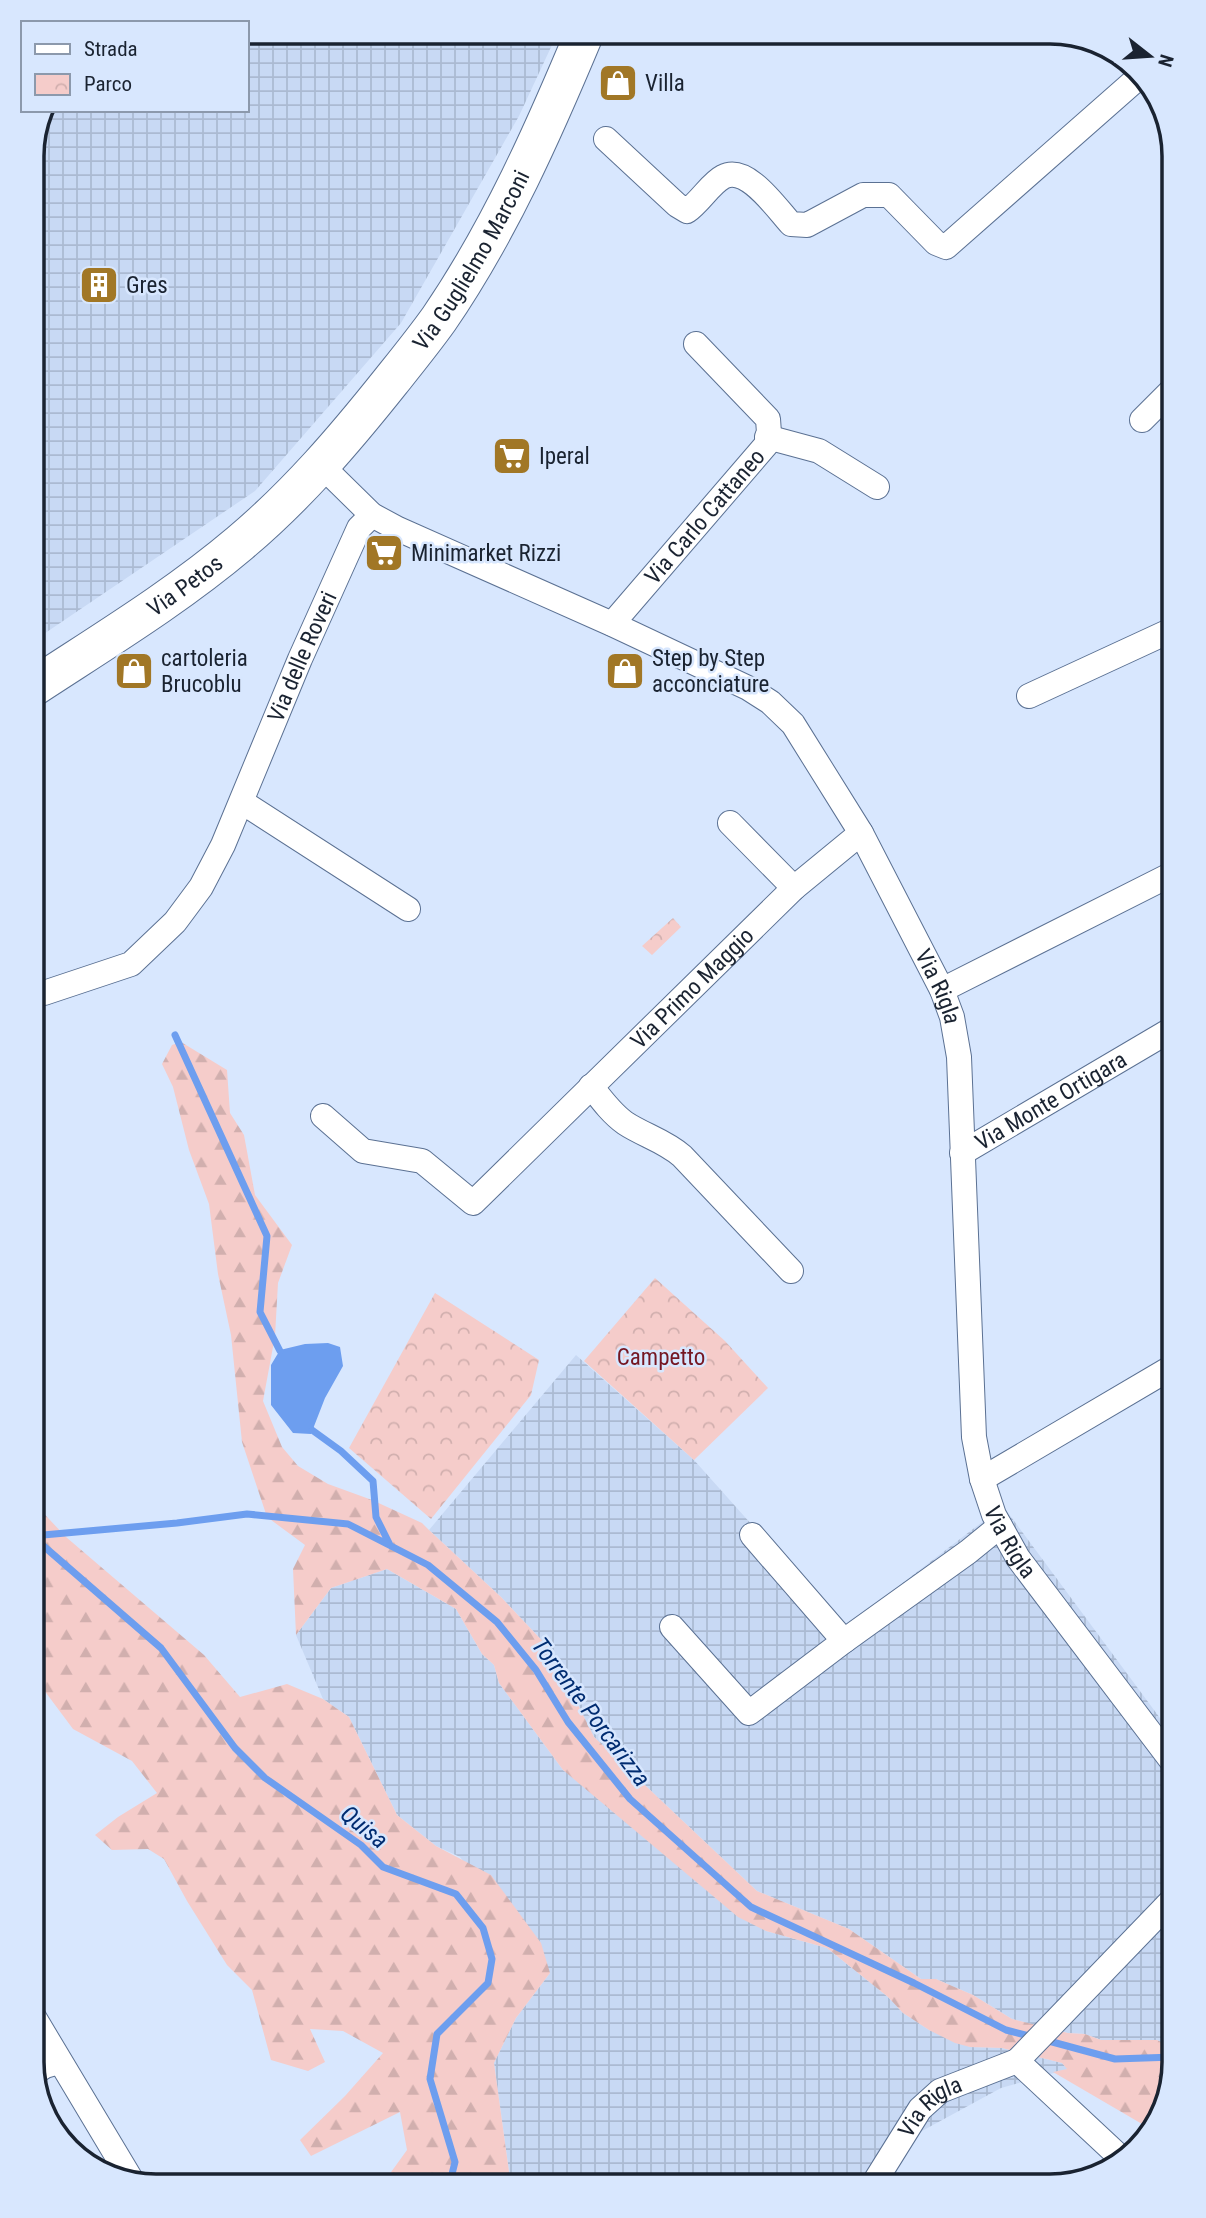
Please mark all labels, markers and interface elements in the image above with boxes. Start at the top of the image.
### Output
legend [21,21,248,112]
north arrow [1115,21,1185,91]
text: Strada [84,37,138,61]
text: N [1153,52,1178,70]
shop icon: Villa [597,62,639,104]
place label: Villa [645,70,685,97]
text: Parco [84,72,132,96]
street label: Via Guglielmo Marconi [407,166,536,356]
building icon: Gres [78,264,120,306]
place label: Gres [126,272,168,299]
supermarket icon: Iperal [491,435,533,477]
place label: Iperal [539,443,590,470]
street label: Via Carlo Cattaneo [639,443,771,590]
supermarket icon: Minimarket Rizzi [363,532,405,574]
place label: Minimarket Rizzi [411,540,561,567]
street label: Via Petos [142,550,228,622]
street label: Via delle Roveri [262,587,343,726]
place label: cartoleria Brucoblu [161,645,248,698]
place label: Step by Step acconciature [652,645,769,698]
shop icon: cartoleria Brucoblu [113,650,155,692]
shop icon: Step by Step acconciature [604,650,646,692]
street label: Via Primo Maggio [625,922,760,1055]
street label: Via Rigla [909,945,966,1026]
street label: Via Monte Ortigara [971,1046,1131,1156]
park label: Campetto [617,1344,705,1371]
street label: Via Rigla [978,1503,1041,1584]
water label: Torrente Porcarizza [526,1632,656,1792]
water label: Quisa [335,1800,393,1854]
street label: Via Rigla [893,2071,966,2142]

